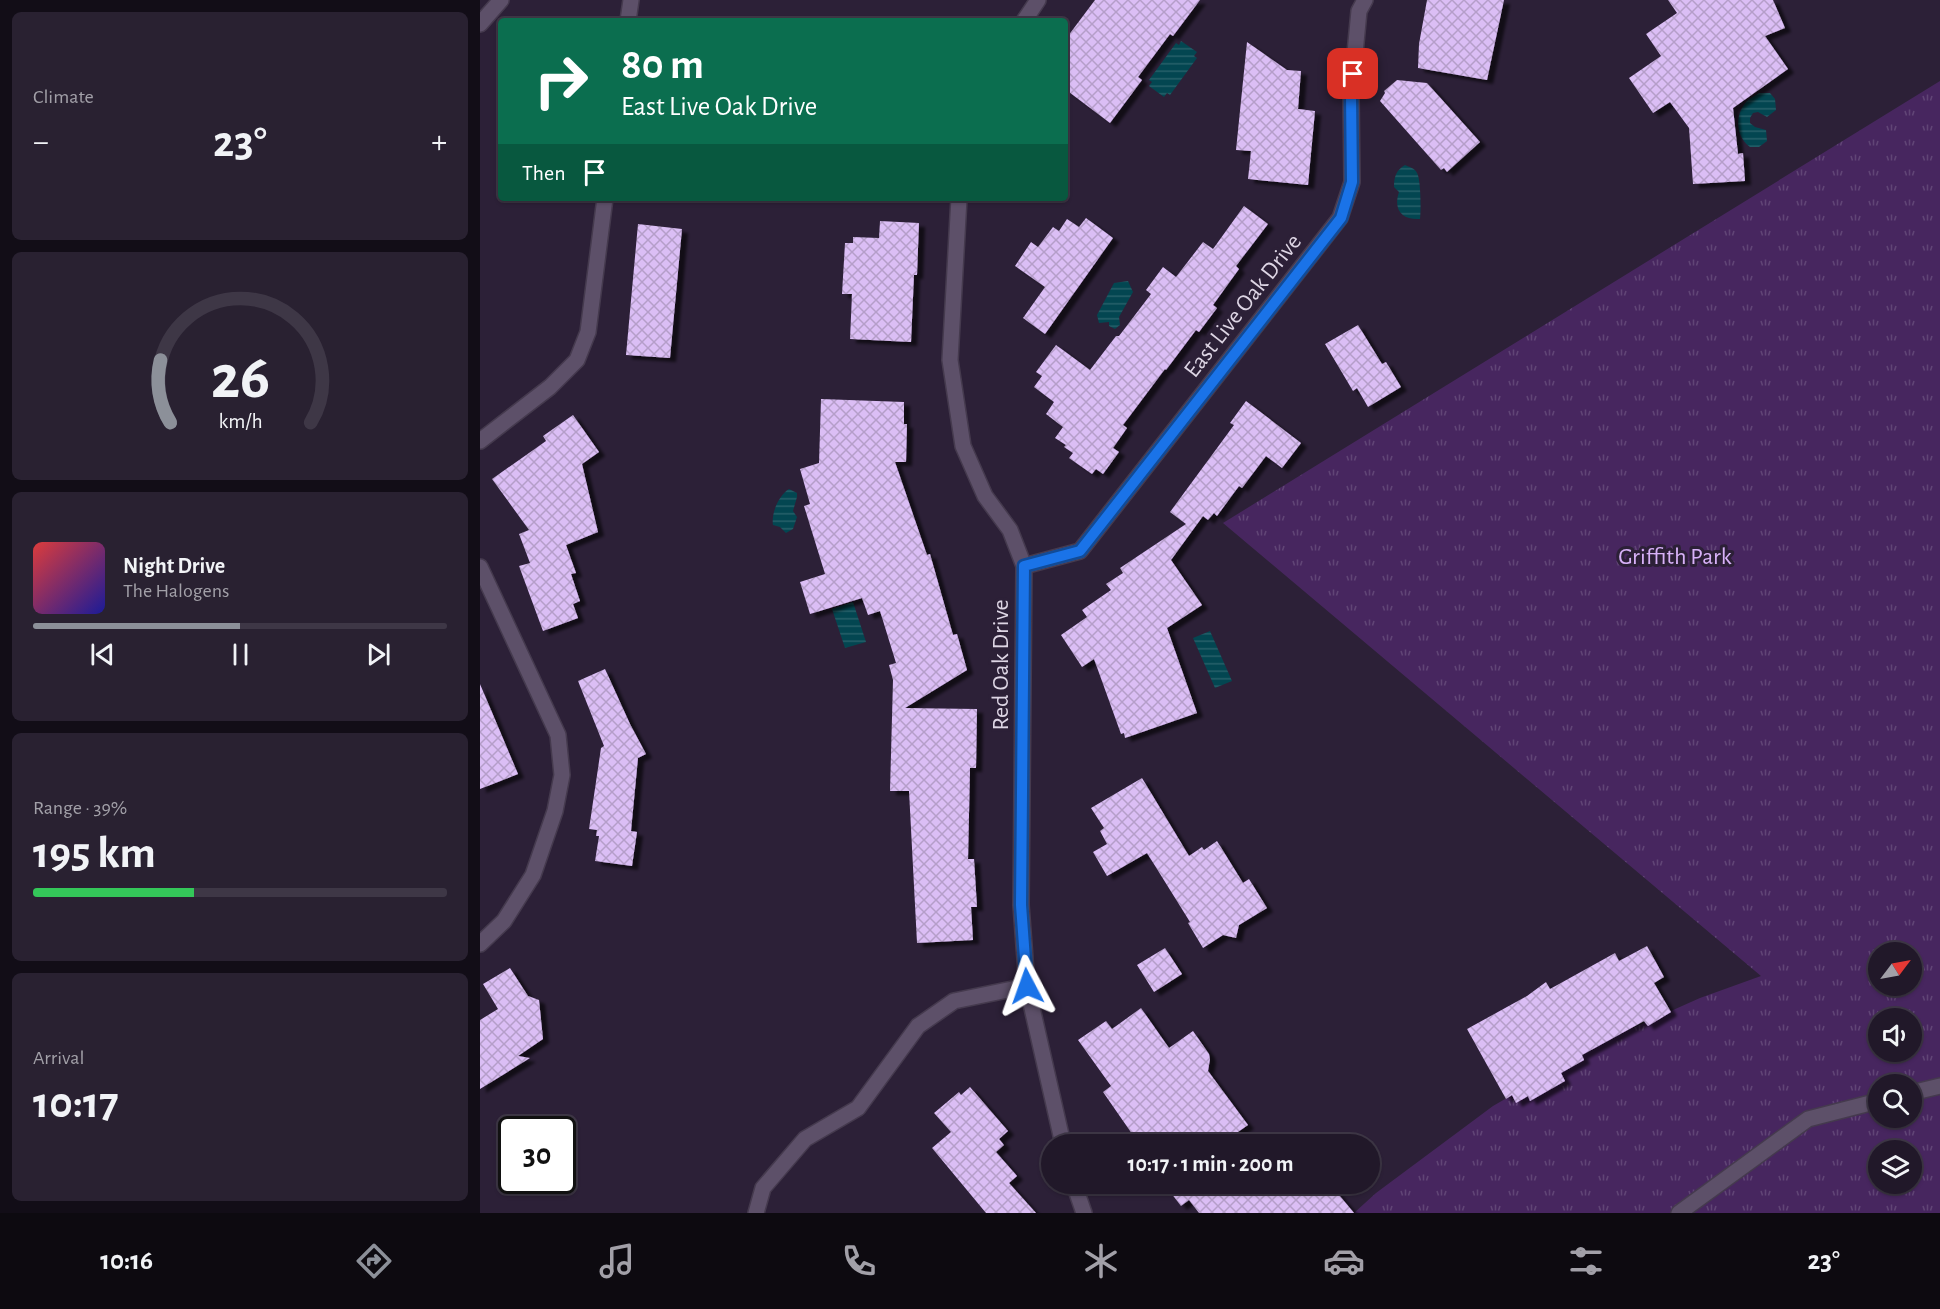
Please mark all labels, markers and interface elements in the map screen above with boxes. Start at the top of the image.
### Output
icon: right [522,42,600,120]
text: 80 m [621,44,704,86]
pin [1327,48,1378,99]
icon: arrive [1336,57,1369,90]
text: Climate [33,87,94,107]
text: East Live Oak Drive [621,93,817,120]
text: 23° [213,120,267,165]
text: − [33,126,49,159]
text: + [431,126,447,159]
icon: arrive [578,156,611,189]
text: Then [522,162,566,184]
street label: East Live Oak Drive [1180,230,1306,382]
text: 26 [210,347,270,409]
text: km/h [218,412,262,433]
park label: Griffith Park [1618,545,1732,569]
text: Night Drive [123,555,225,577]
text: The Halogens [123,581,229,601]
street label: Red Oak Drive [989,599,1013,731]
icon: previous [86,638,119,671]
icon: pause [224,638,257,671]
icon: next [362,638,395,671]
text: Range · 39% [33,798,127,818]
text: 195 km [33,831,156,876]
north arrow [1868,942,1922,996]
map controls [1868,942,1922,1194]
position arrow [995,954,1059,1018]
button: sound [1868,1008,1922,1062]
text: Arrival [33,1048,84,1068]
button: search [1868,1074,1922,1128]
text: 10:17 [33,1081,119,1126]
speed limit sign: 30 [498,1116,576,1194]
button: layers [1868,1140,1922,1194]
text: 10:17 · 1 min · 200 m [1128,1153,1293,1175]
icon: directions [353,1240,395,1282]
icon: music [596,1240,638,1282]
icon: phone [838,1240,880,1282]
icon: climate [1080,1240,1122,1282]
icon: car [1323,1240,1365,1282]
icon: filters [1565,1240,1607,1282]
text: 10:16 [100,1247,153,1274]
text: 23° [1808,1247,1840,1274]

